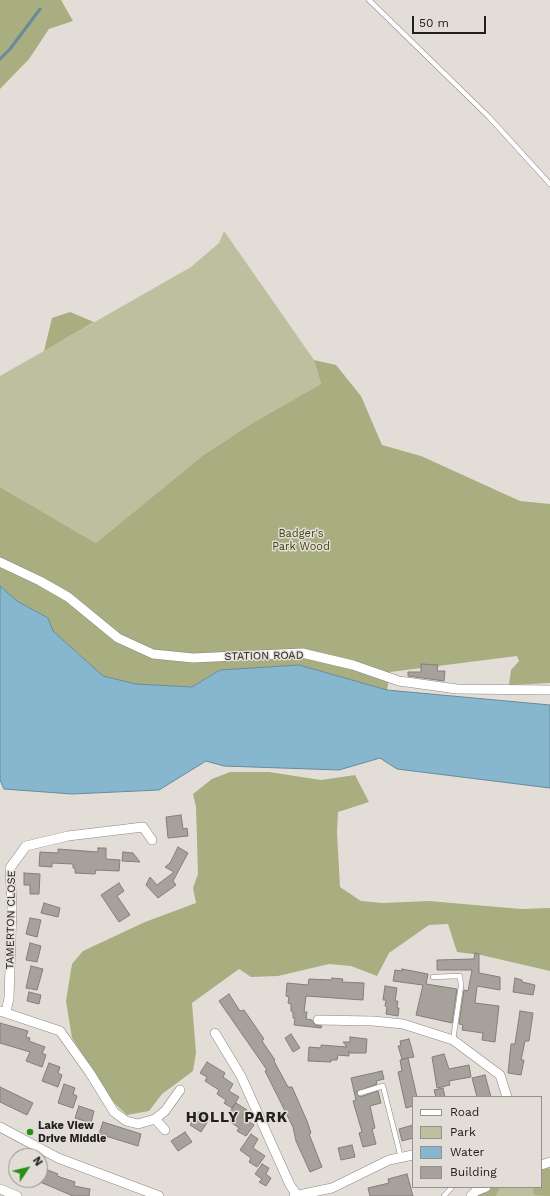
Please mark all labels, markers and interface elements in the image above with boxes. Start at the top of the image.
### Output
scale bar [414,8,488,34]
text: 50 m [419,16,449,30]
park label: Badger's Park Wood [272,527,330,553]
street label: STATION ROAD [224,649,304,663]
street label: TAMERTON CLOSE [4,870,18,970]
legend [412,1096,542,1188]
text: Road [450,1105,479,1119]
district label: HOLLY PARK [186,1109,288,1127]
place label: Lake View Drive Middle [38,1119,106,1145]
text: Park [450,1125,476,1139]
marker: Lake View Drive Middle [25,1127,35,1137]
text: Water [450,1145,484,1159]
north arrow [8,1148,48,1188]
text: N [30,1154,45,1168]
text: Building [450,1165,497,1179]

